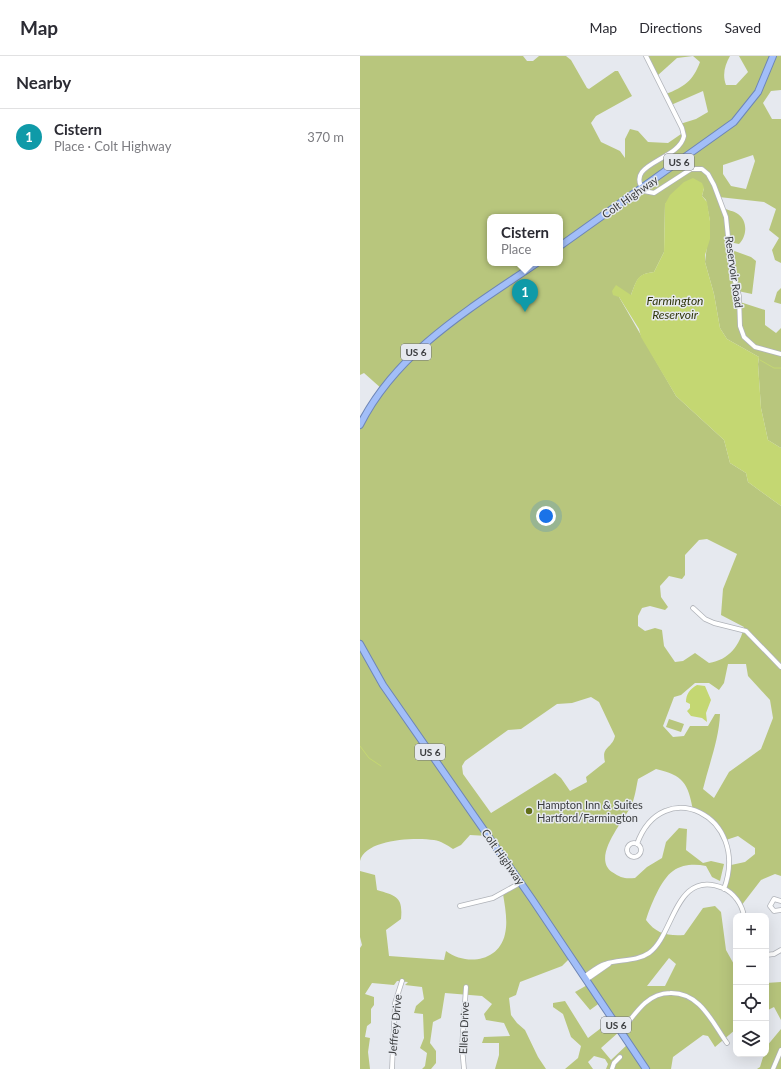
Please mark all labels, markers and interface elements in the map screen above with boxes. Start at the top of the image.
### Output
text: Map [20,16,58,39]
text: Map [590,19,617,36]
text: Directions [639,19,702,36]
text: Saved [724,19,761,36]
text: Nearby [16,72,71,93]
text: Cistern [54,120,102,138]
text: 1 [25,129,33,145]
text: 370 m [307,129,344,145]
text: Place · Colt Highway [54,138,171,154]
road number: US 6 [664,154,694,170]
street label: Colt Highway [599,172,660,221]
popup [487,214,563,266]
text: Cistern [501,223,549,241]
street label: Reservoir Road [723,235,746,309]
text: Place [501,241,531,257]
pin: 1 [512,279,538,312]
water label: Farmington Reservoir [646,293,704,322]
road number: US 6 [401,344,431,360]
your location [536,506,556,526]
road number: US 6 [415,744,445,760]
place label: Hampton Inn & Suites Hartford/Farmington [537,798,643,824]
marker: Hampton Inn & Suites Hartford/Farmington [524,806,534,816]
street label: Colt Highway [479,826,528,887]
map controls [733,913,769,1057]
button: + [733,913,769,949]
button: − [733,949,769,985]
button: locate [733,985,769,1021]
street label: Jeffrey Drive [385,994,404,1056]
street label: Ellen Drive [456,1001,471,1054]
road number: US 6 [601,1017,631,1033]
button: layers [733,1021,769,1057]

